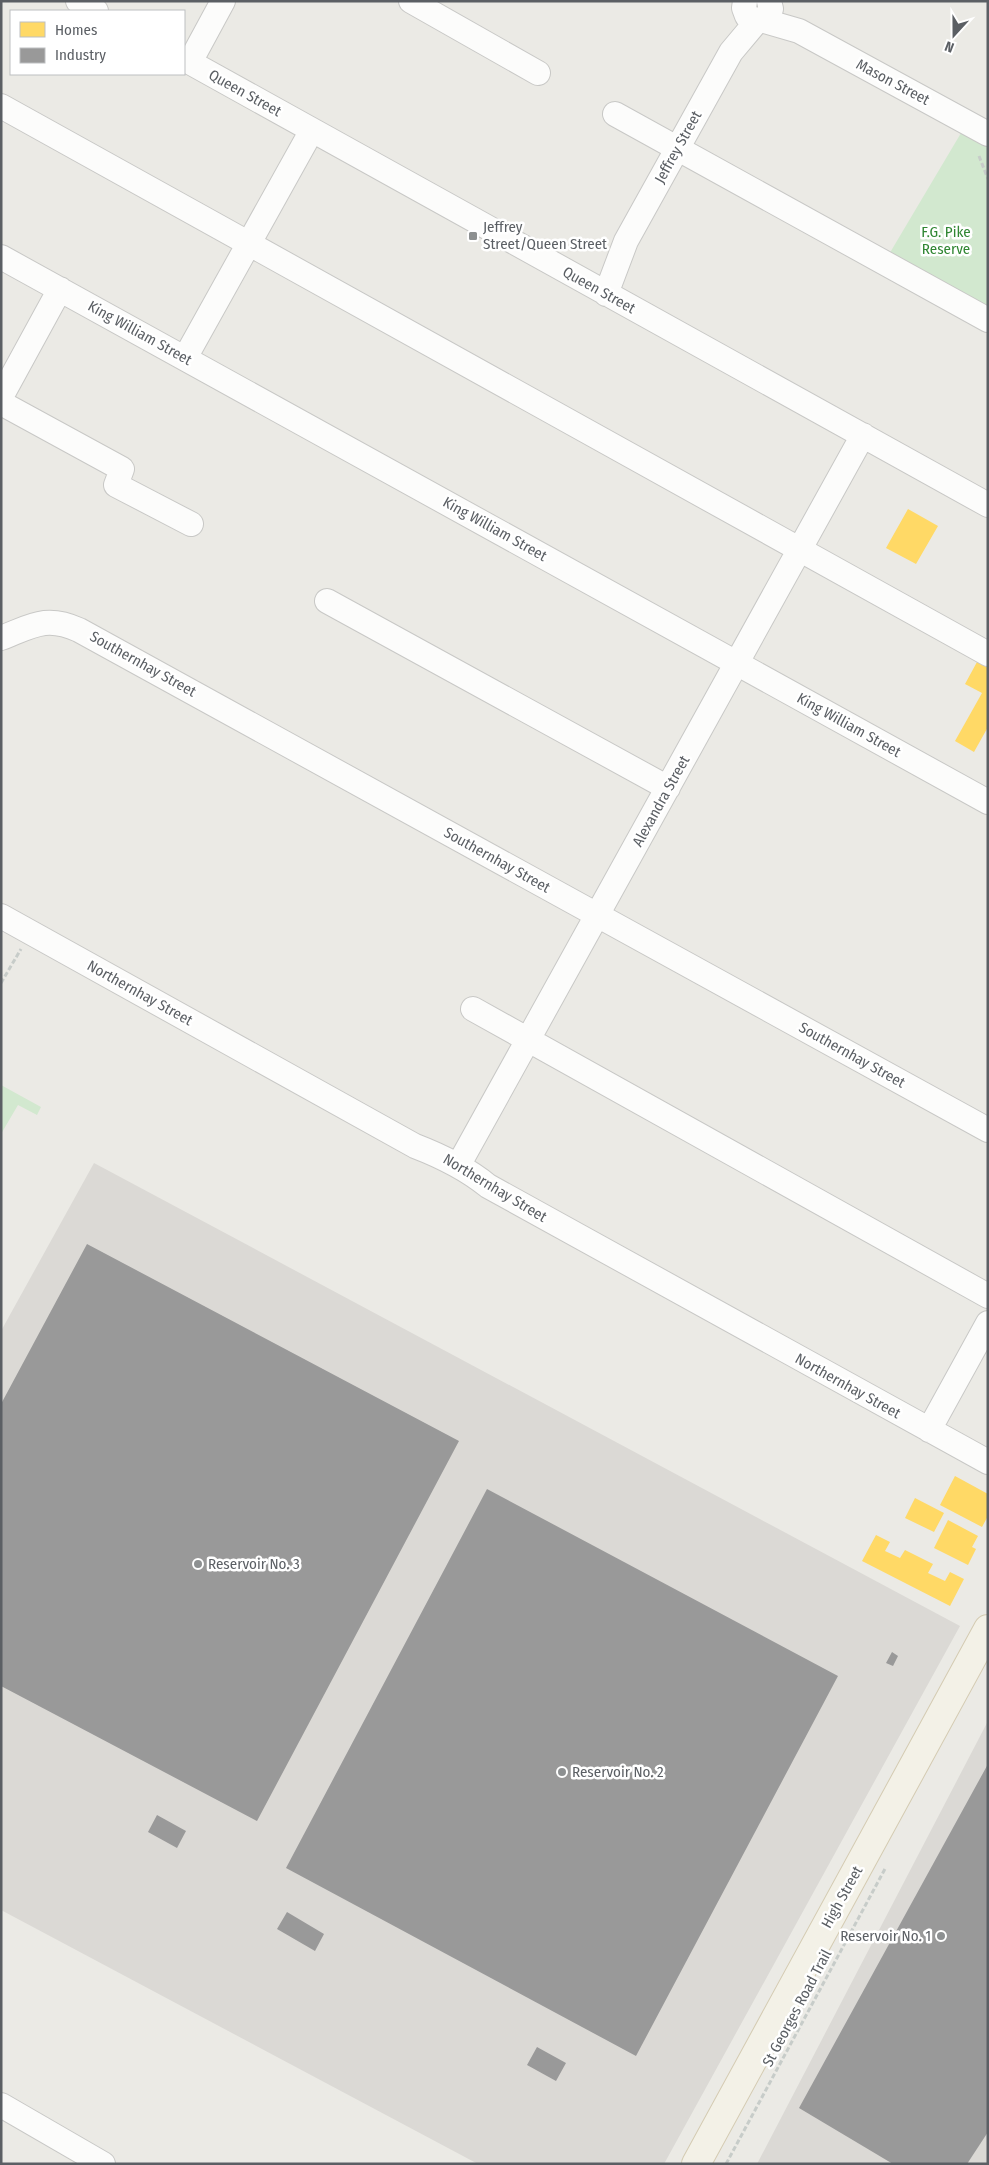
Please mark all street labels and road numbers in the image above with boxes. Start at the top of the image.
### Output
street label: Mason Street [853,55,933,109]
street label: Queen Street [205,66,285,120]
street label: Jeffrey Street [651,108,705,186]
street label: Queen Street [559,263,639,317]
street label: King William Street [85,297,195,369]
street label: King William Street [440,493,550,565]
street label: Southernhay Street [87,627,199,701]
street label: King William Street [794,689,904,761]
street label: Alexandra Street [629,752,693,850]
street label: Southernhay Street [441,823,553,897]
street label: Northernhay Street [84,957,196,1029]
street label: Southernhay Street [796,1018,908,1092]
street label: Northernhay Street [440,1150,550,1226]
street label: Northernhay Street [792,1350,904,1422]
street label: High Street [818,1863,866,1931]
street label: St Georges Road Trail [759,1946,835,2070]

